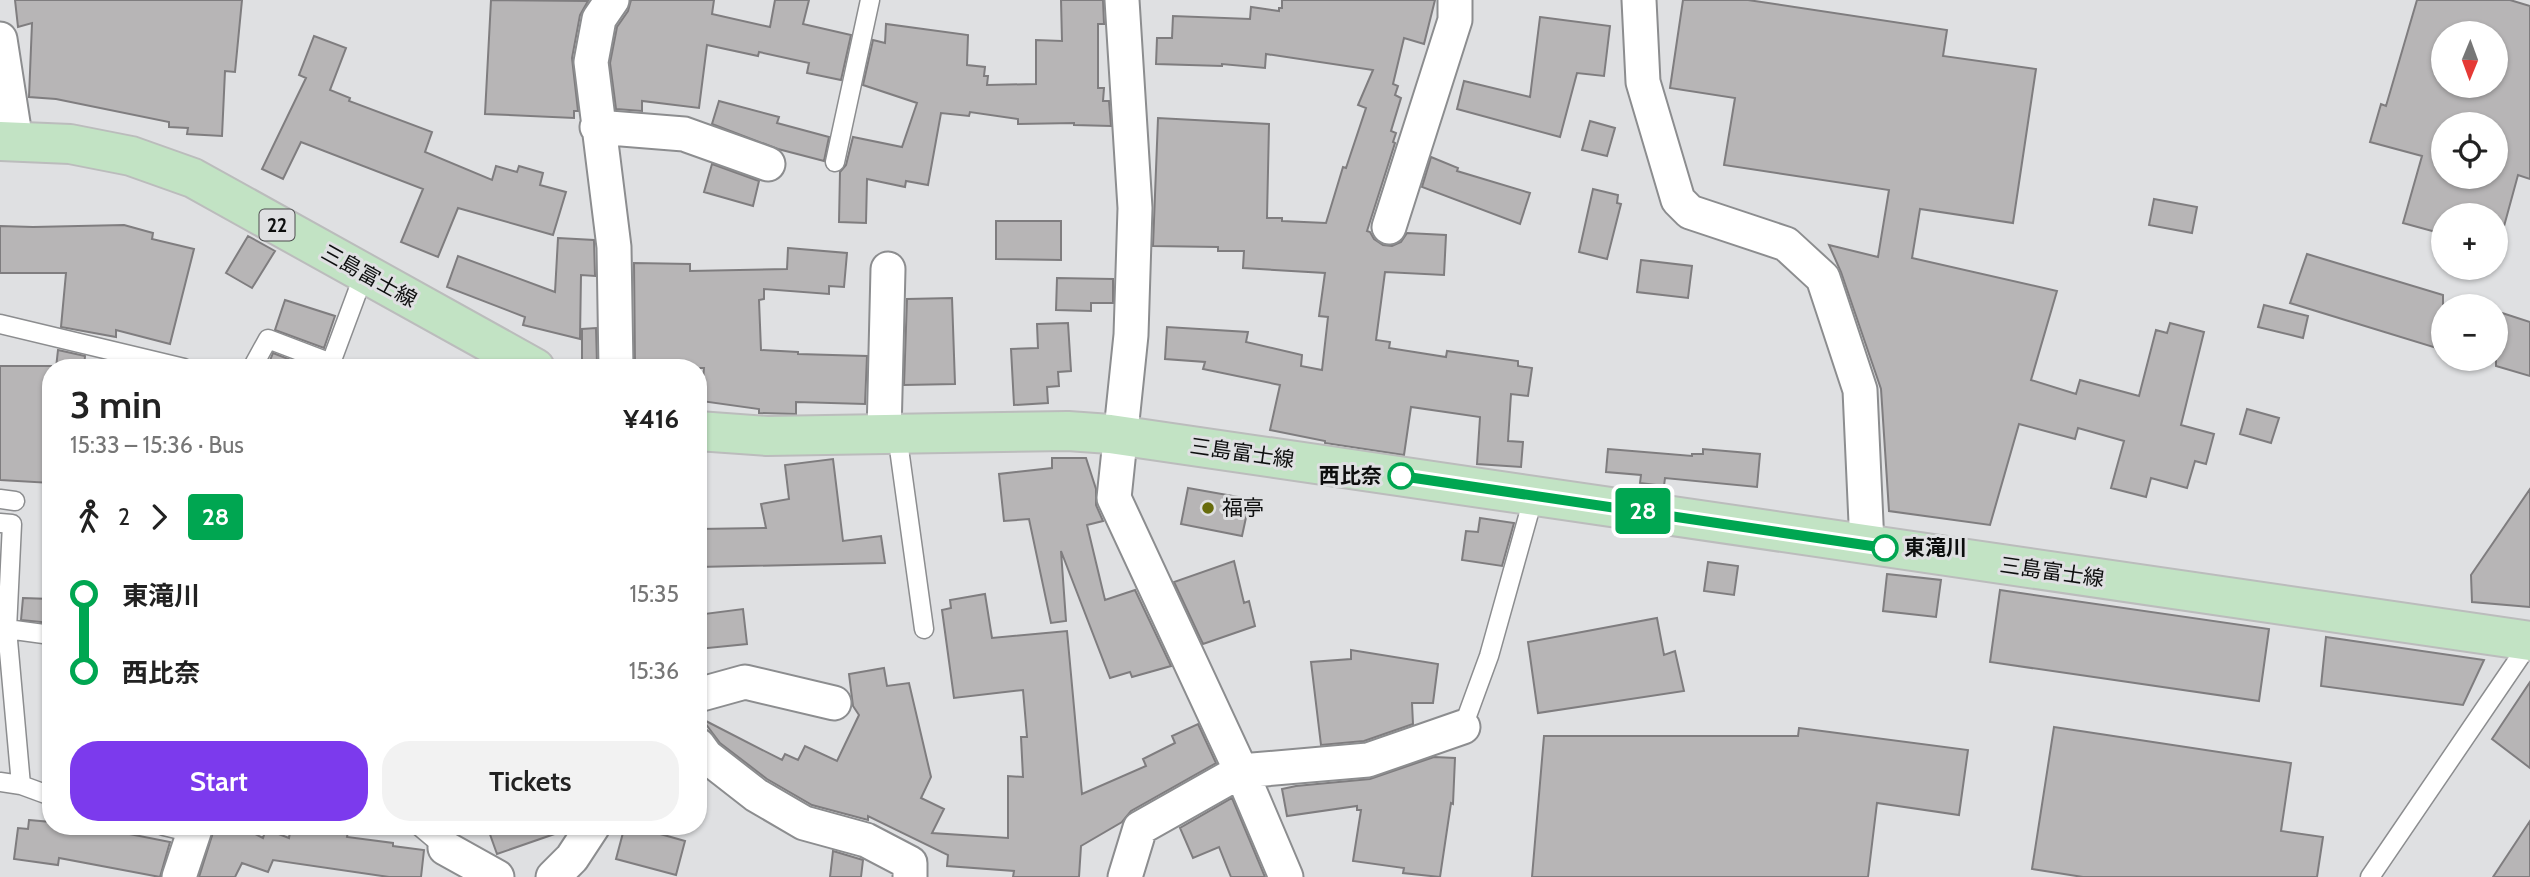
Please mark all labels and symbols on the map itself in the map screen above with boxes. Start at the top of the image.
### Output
north arrow [2431,21,2508,98]
road number: 22 [260,210,294,241]
street label: 三島富士線 [317,239,421,312]
street label: 三島富士線 [1188,433,1296,472]
place label: 西比奈 [1319,463,1382,488]
marker: 西比奈 [1388,463,1414,489]
line badge: 28 [1612,488,1674,534]
place label: 福亭 [1222,495,1264,520]
marker: 福亭 [1200,500,1216,516]
marker: 東滝川 [1872,535,1898,561]
place label: 東滝川 [1904,535,1967,560]
street label: 三島富士線 [1998,552,2106,591]

